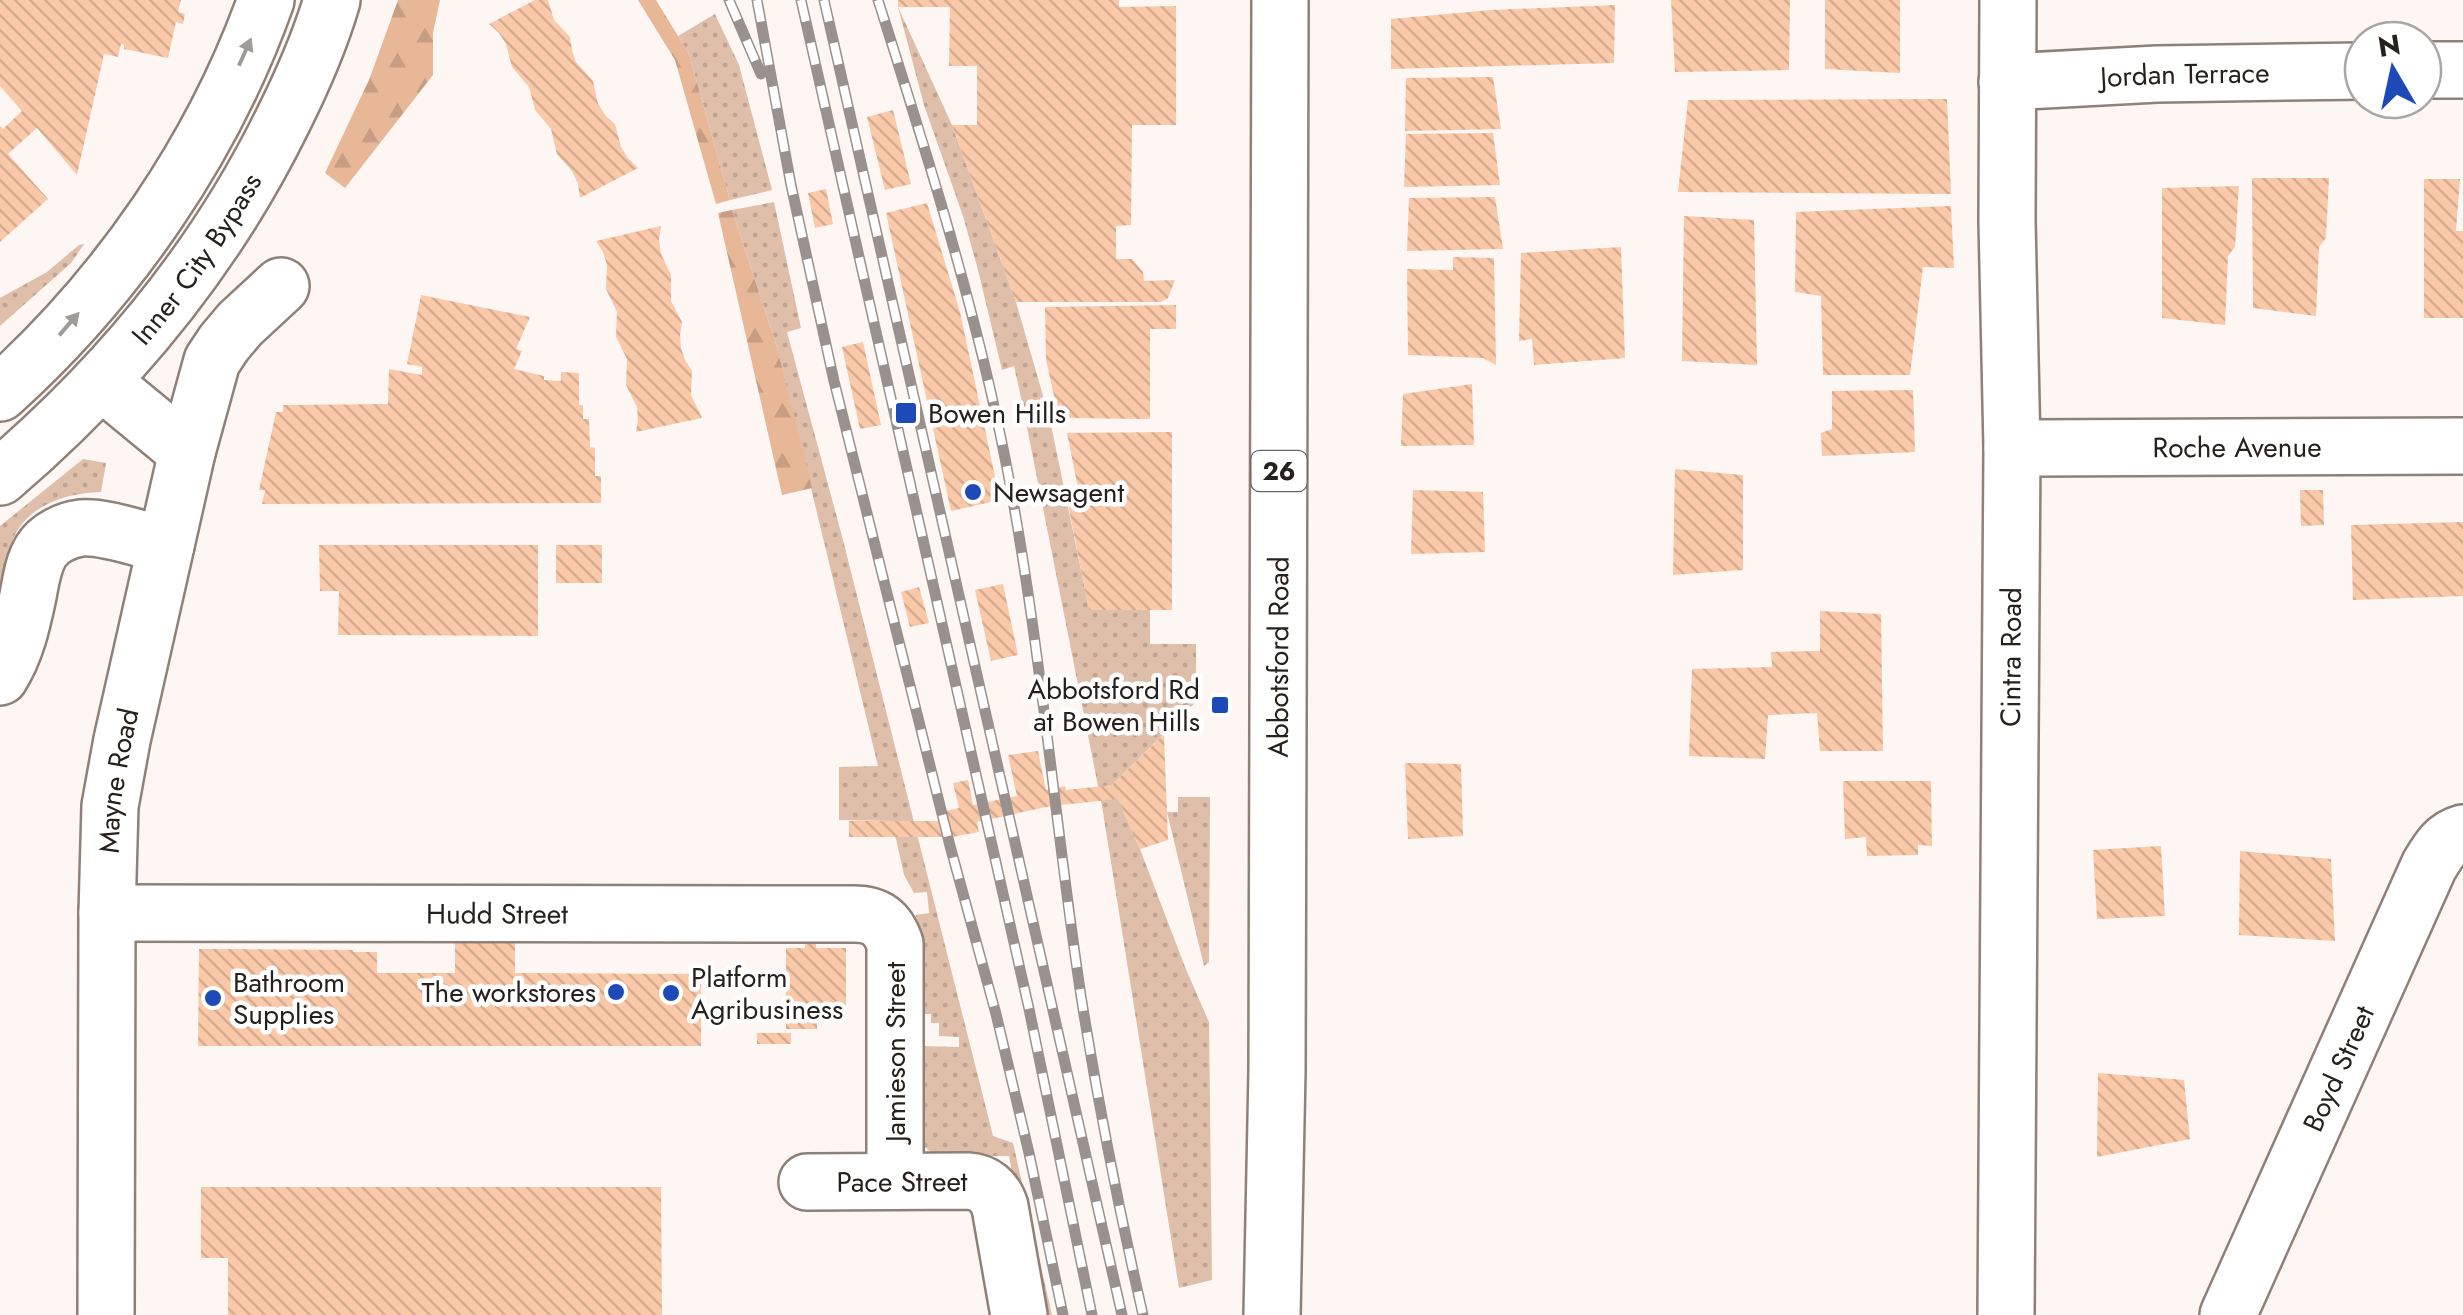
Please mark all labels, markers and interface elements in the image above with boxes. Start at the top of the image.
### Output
north arrow [2343,20,2443,120]
text: N [2375,24,2403,68]
one-way arrow [237,37,253,67]
street label: Jordan Terrace [2095,52,2270,98]
street label: Inner City Bypass [122,165,272,354]
one-way arrow [58,312,80,337]
place label: Bowen Hills [928,393,1066,434]
marker: Bowen Hills [893,400,919,426]
street label: Roche Avenue [2152,427,2322,468]
road number: 26 [1252,451,1306,491]
place label: Newsagent [993,472,1125,513]
marker: Newsagent [962,481,984,503]
street label: Abbotsford Road [1258,556,1299,758]
street label: Cintra Road [1990,587,2032,727]
place label: Abbotsford Rd at Bowen Hills [1027,669,1200,742]
marker: Abbotsford Rd at Bowen Hills [1209,694,1231,716]
street label: Mayne Road [89,704,150,854]
street label: Hudd Street [426,893,568,935]
place label: Platform Agribusiness [691,957,843,1030]
place label: Bathroom Supplies [233,962,345,1035]
street label: Jamieson Street [875,962,916,1146]
place label: The workstores [421,972,596,1013]
marker: The workstores [605,981,627,1003]
marker: Platform Agribusiness [660,982,682,1004]
marker: Bathroom Supplies [202,987,224,1009]
street label: Boyd Street [2293,999,2385,1138]
street label: Pace Street [836,1161,968,1203]

